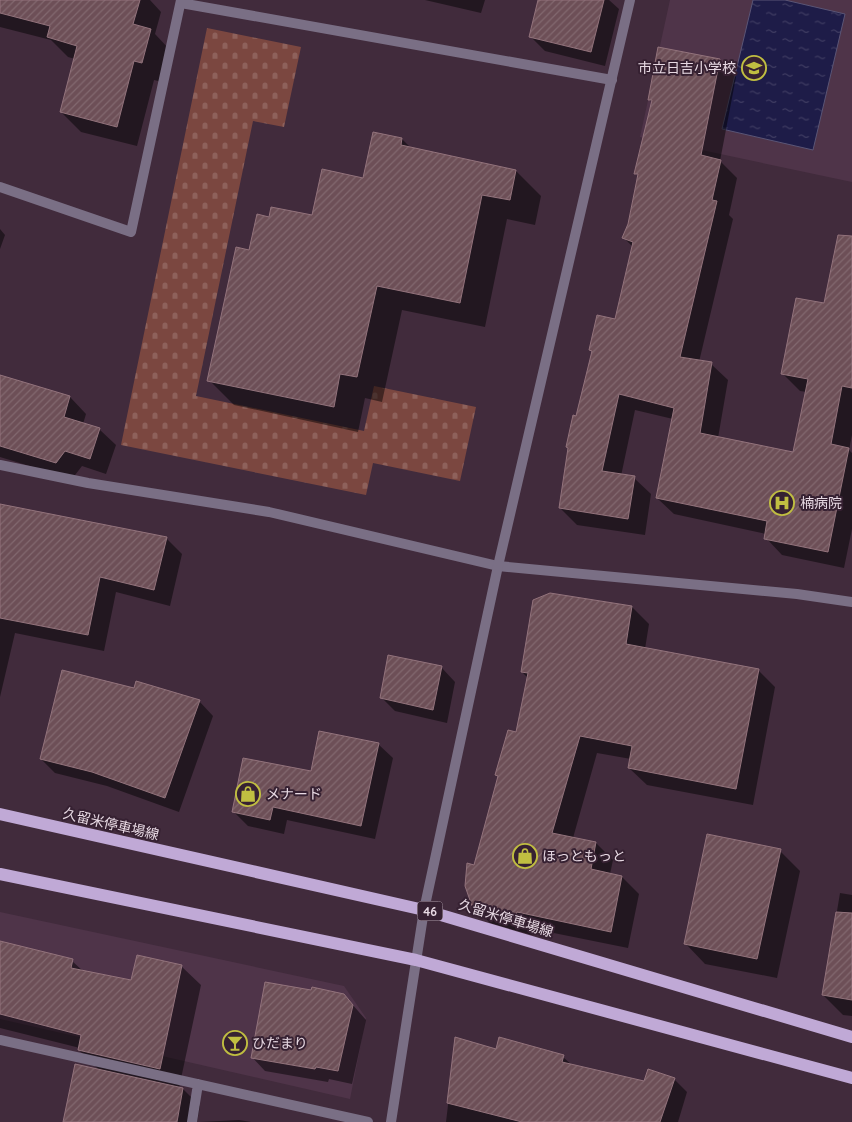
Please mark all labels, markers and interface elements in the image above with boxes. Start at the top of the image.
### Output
school or university icon: 市立日吉小学校 [741,55,767,81]
place label: 市立日吉小学校 [638,59,736,77]
hospital icon: 楠病院 [769,490,795,516]
place label: 楠病院 [800,494,842,512]
shop icon: メナード [235,781,261,807]
place label: メナード [266,785,322,803]
street label: 久留米停車場線 [61,804,161,844]
shop icon: ほっともっと [512,843,538,869]
place label: ほっともっと [542,847,626,865]
street label: 久留米停車場線 [457,895,555,941]
road number: 46 [418,901,442,920]
bar icon: ひだまり [222,1030,248,1056]
place label: ひだまり [252,1034,308,1052]

